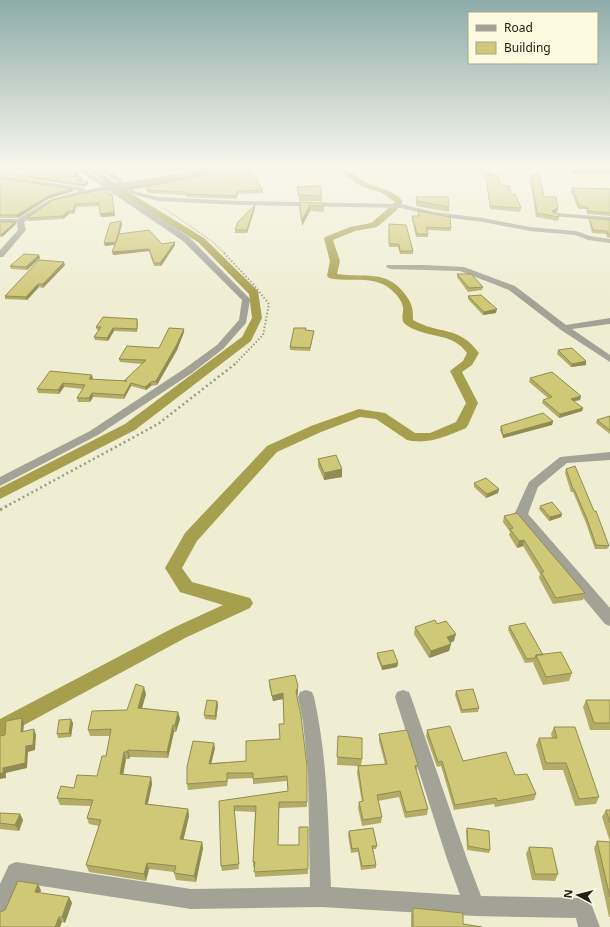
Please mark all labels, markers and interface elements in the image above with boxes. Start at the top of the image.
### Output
legend [468,12,598,64]
text: Road [504,19,533,36]
text: Building [504,39,551,56]
north arrow [558,875,598,915]
text: N [560,888,576,899]

